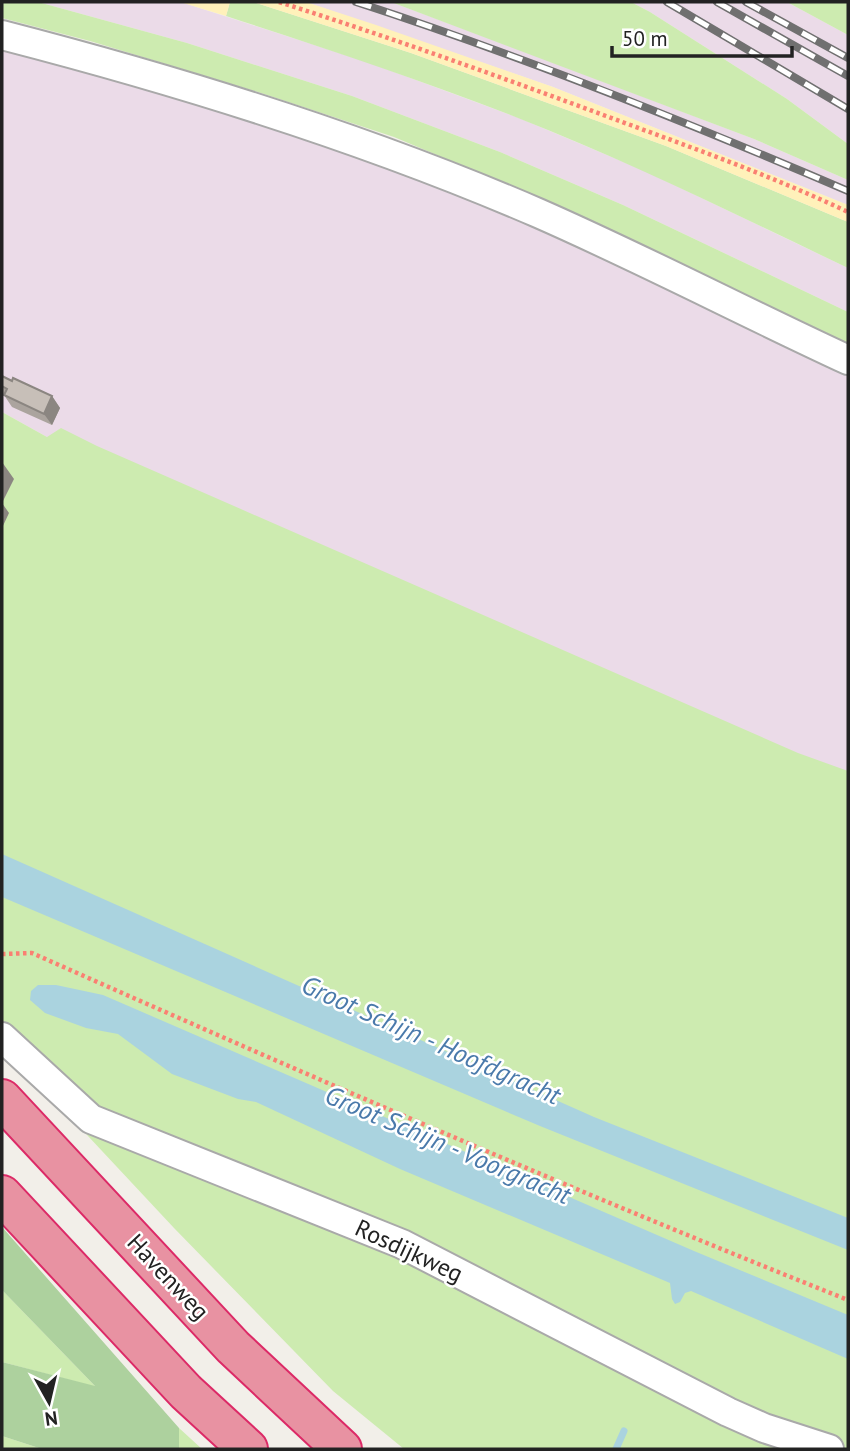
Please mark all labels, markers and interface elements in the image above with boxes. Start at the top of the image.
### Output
scale bar [612,14,792,58]
text: 50 m [622,25,668,52]
water label: Groot Schijn - Hoofdgracht [297,968,567,1112]
water label: Groot Schijn - Voorgracht [320,1078,578,1212]
street label: Rosdijkweg [350,1212,468,1289]
street label: Havenweg [121,1227,216,1326]
north arrow [14,1367,84,1437]
text: N [44,1406,59,1432]

